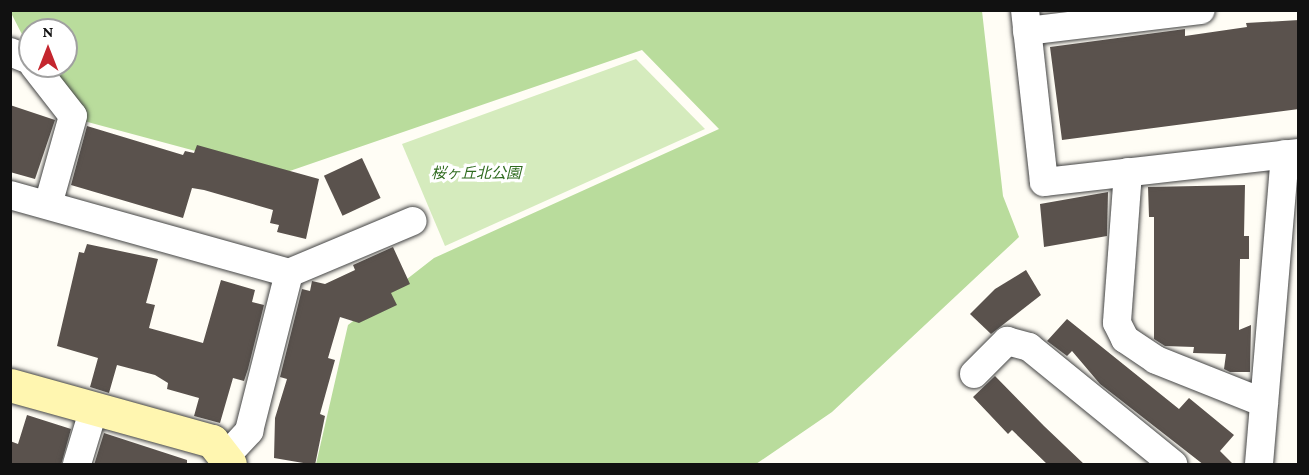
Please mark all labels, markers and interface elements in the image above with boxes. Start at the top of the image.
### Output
north arrow [18,18,78,78]
text: N [43,23,53,40]
park label: 桜ヶ丘北公園 [431,165,521,183]

